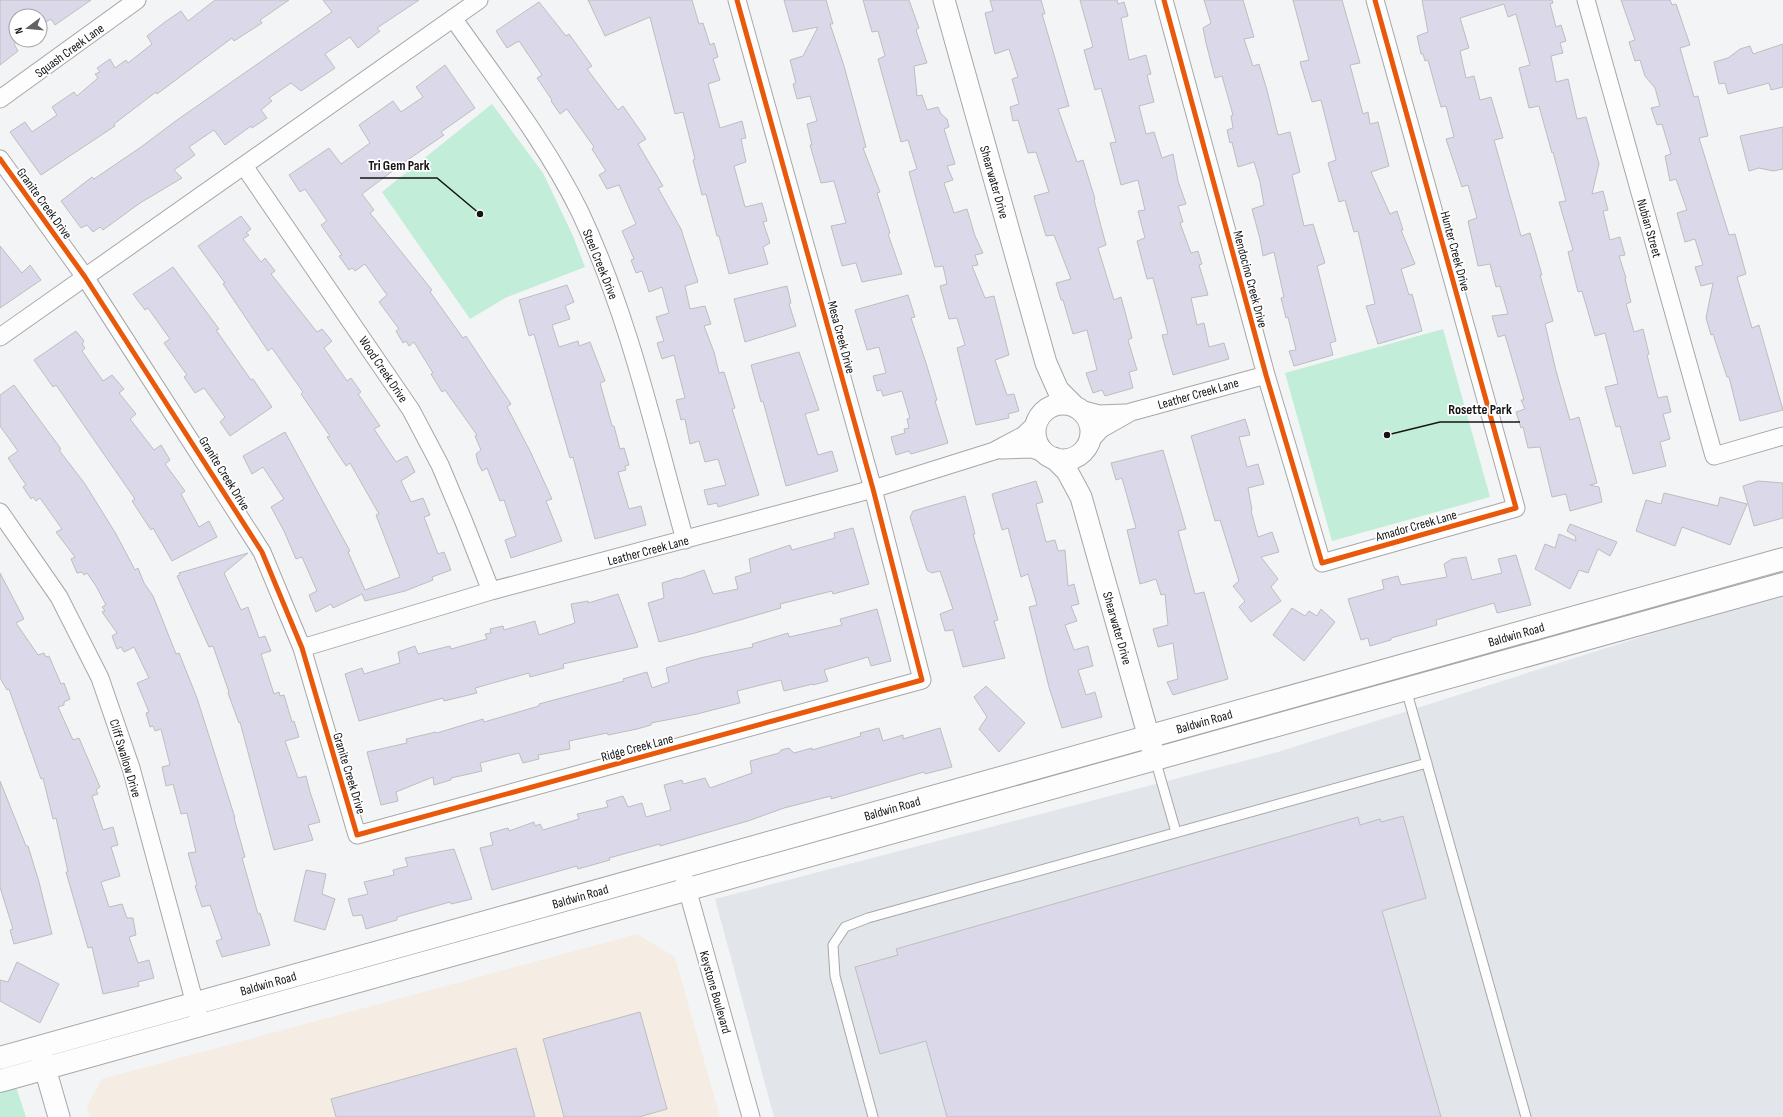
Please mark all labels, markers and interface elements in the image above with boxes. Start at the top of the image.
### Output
north arrow [8,8,48,48]
street label: Squash Creek Lane [32,20,107,81]
text: N [12,26,26,35]
street label: Shearwater Drive [976,144,1012,221]
callout: Tri Gem Park [360,152,437,178]
text: Tri Gem Park [368,157,430,174]
street label: Granite Creek Drive [13,165,75,242]
street label: Nubian Street [1633,197,1665,259]
street label: Hunter Creek Drive [1437,209,1473,293]
street label: Steel Creek Drive [579,227,621,302]
street label: Mendocino Creek Drive [1229,229,1271,330]
street label: Mesa Creek Drive [824,299,858,375]
street label: Wood Creek Drive [355,333,411,406]
street label: Leather Creek Lane [1156,375,1241,413]
callout: Rosette Park [1440,396,1520,422]
text: Rosette Park [1448,401,1512,418]
street label: Granite Creek Drive [195,434,253,513]
street label: Amador Creek Lane [1373,507,1459,545]
street label: Leather Creek Lane [606,532,691,569]
street label: Shearwater Drive [1099,590,1135,667]
street label: Baldwin Road [1486,619,1546,651]
street label: Baldwin Road [1174,706,1234,738]
street label: Cliff Swallow Drive [106,717,145,799]
street label: Granite Creek Drive [329,731,369,816]
street label: Ridge Creek Lane [599,731,675,765]
street label: Baldwin Road [862,793,922,825]
street label: Baldwin Road [550,881,610,913]
street label: Keystone Boulevard [696,949,735,1036]
street label: Baldwin Road [238,968,298,1000]

